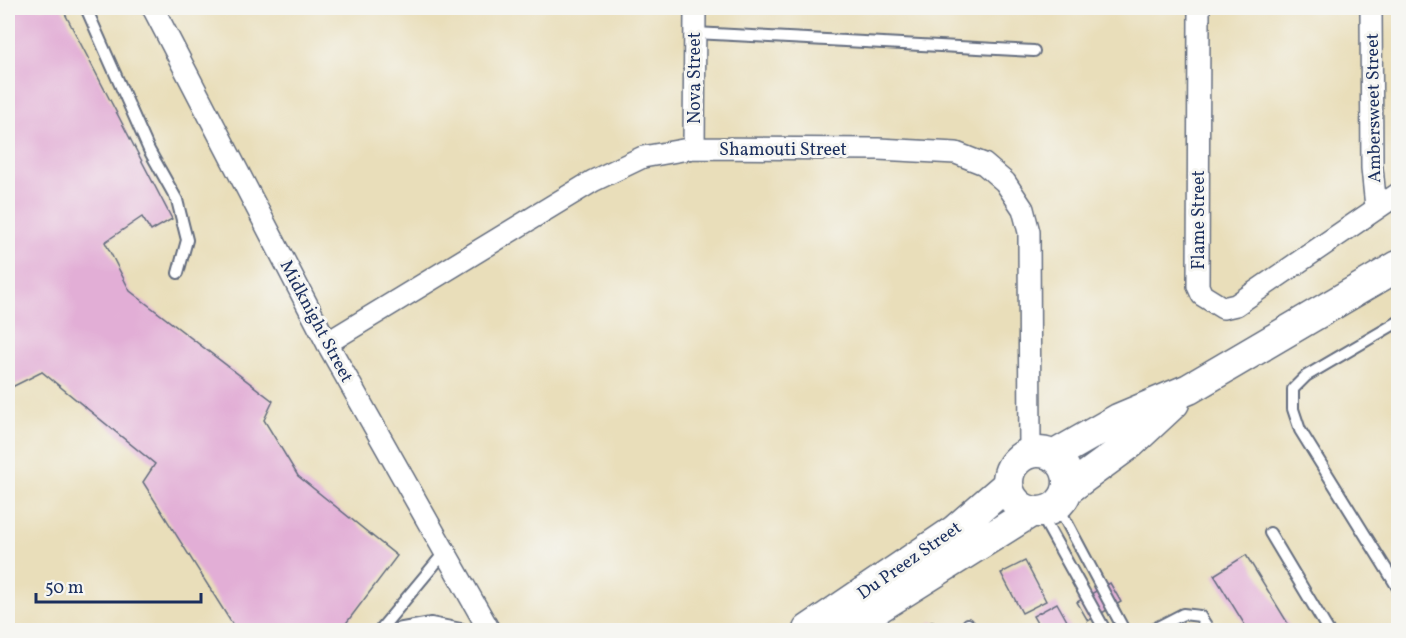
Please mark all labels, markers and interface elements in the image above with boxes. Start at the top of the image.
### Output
street label: Nova Street [683,32,708,124]
street label: Ambersweet Street [1361,33,1388,183]
street label: Shamouti Street [719,138,847,163]
street label: Flame Street [1187,170,1212,270]
street label: Midknight Street [273,256,358,387]
street label: Du Preez Street [853,516,967,606]
scale bar [36,566,201,604]
text: 50 m [45,576,84,601]

